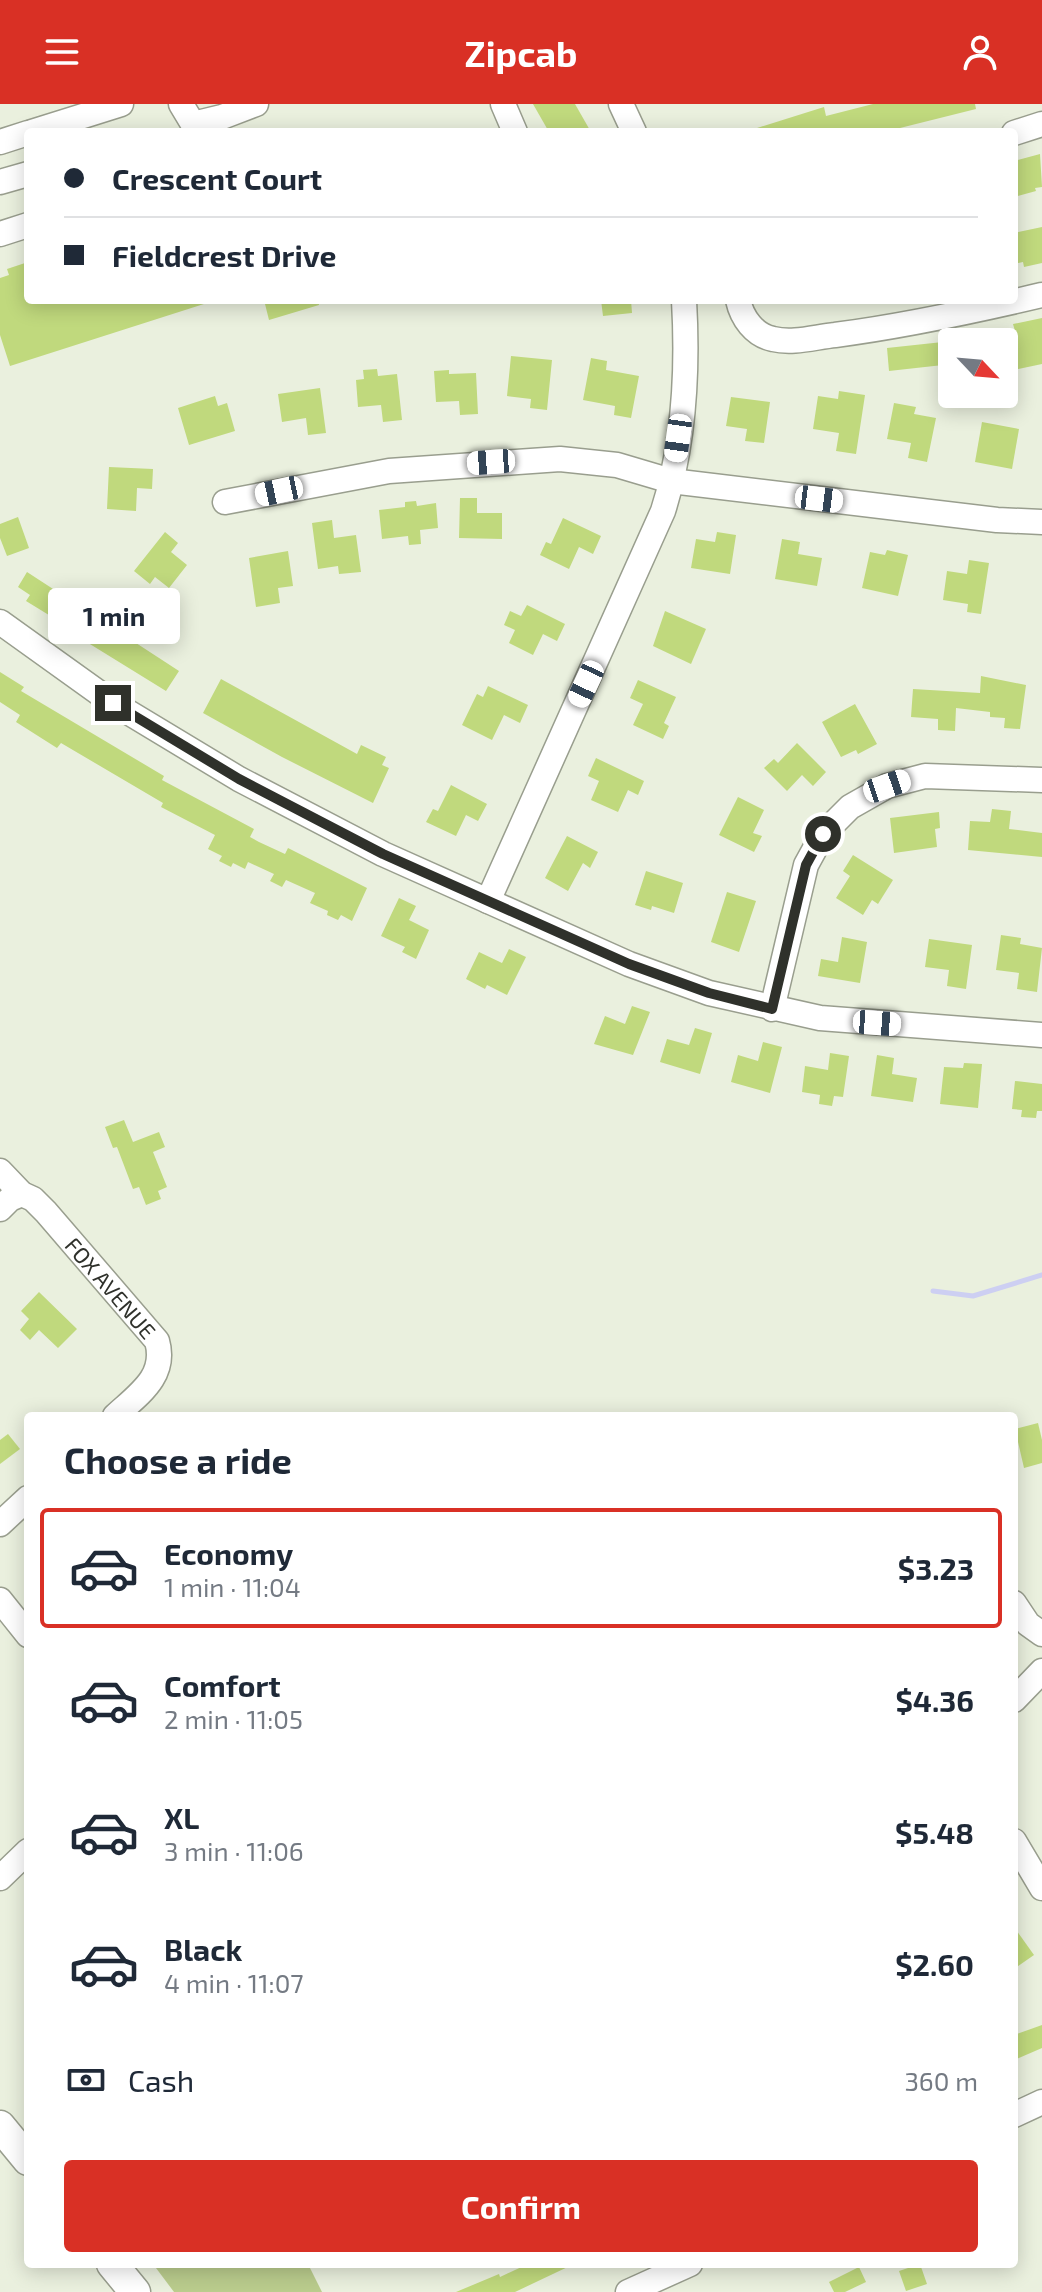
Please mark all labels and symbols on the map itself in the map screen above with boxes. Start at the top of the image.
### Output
north arrow [938,328,1018,408]
car [663,413,693,463]
car [466,448,516,476]
car [253,474,305,508]
car [794,484,844,514]
callout: 1 min [47,587,179,643]
car [565,657,607,711]
route end [95,685,131,721]
car [860,767,914,805]
route start [805,816,841,852]
car [852,1009,902,1037]
street label: FOX AVENUE [60,1232,162,1343]

